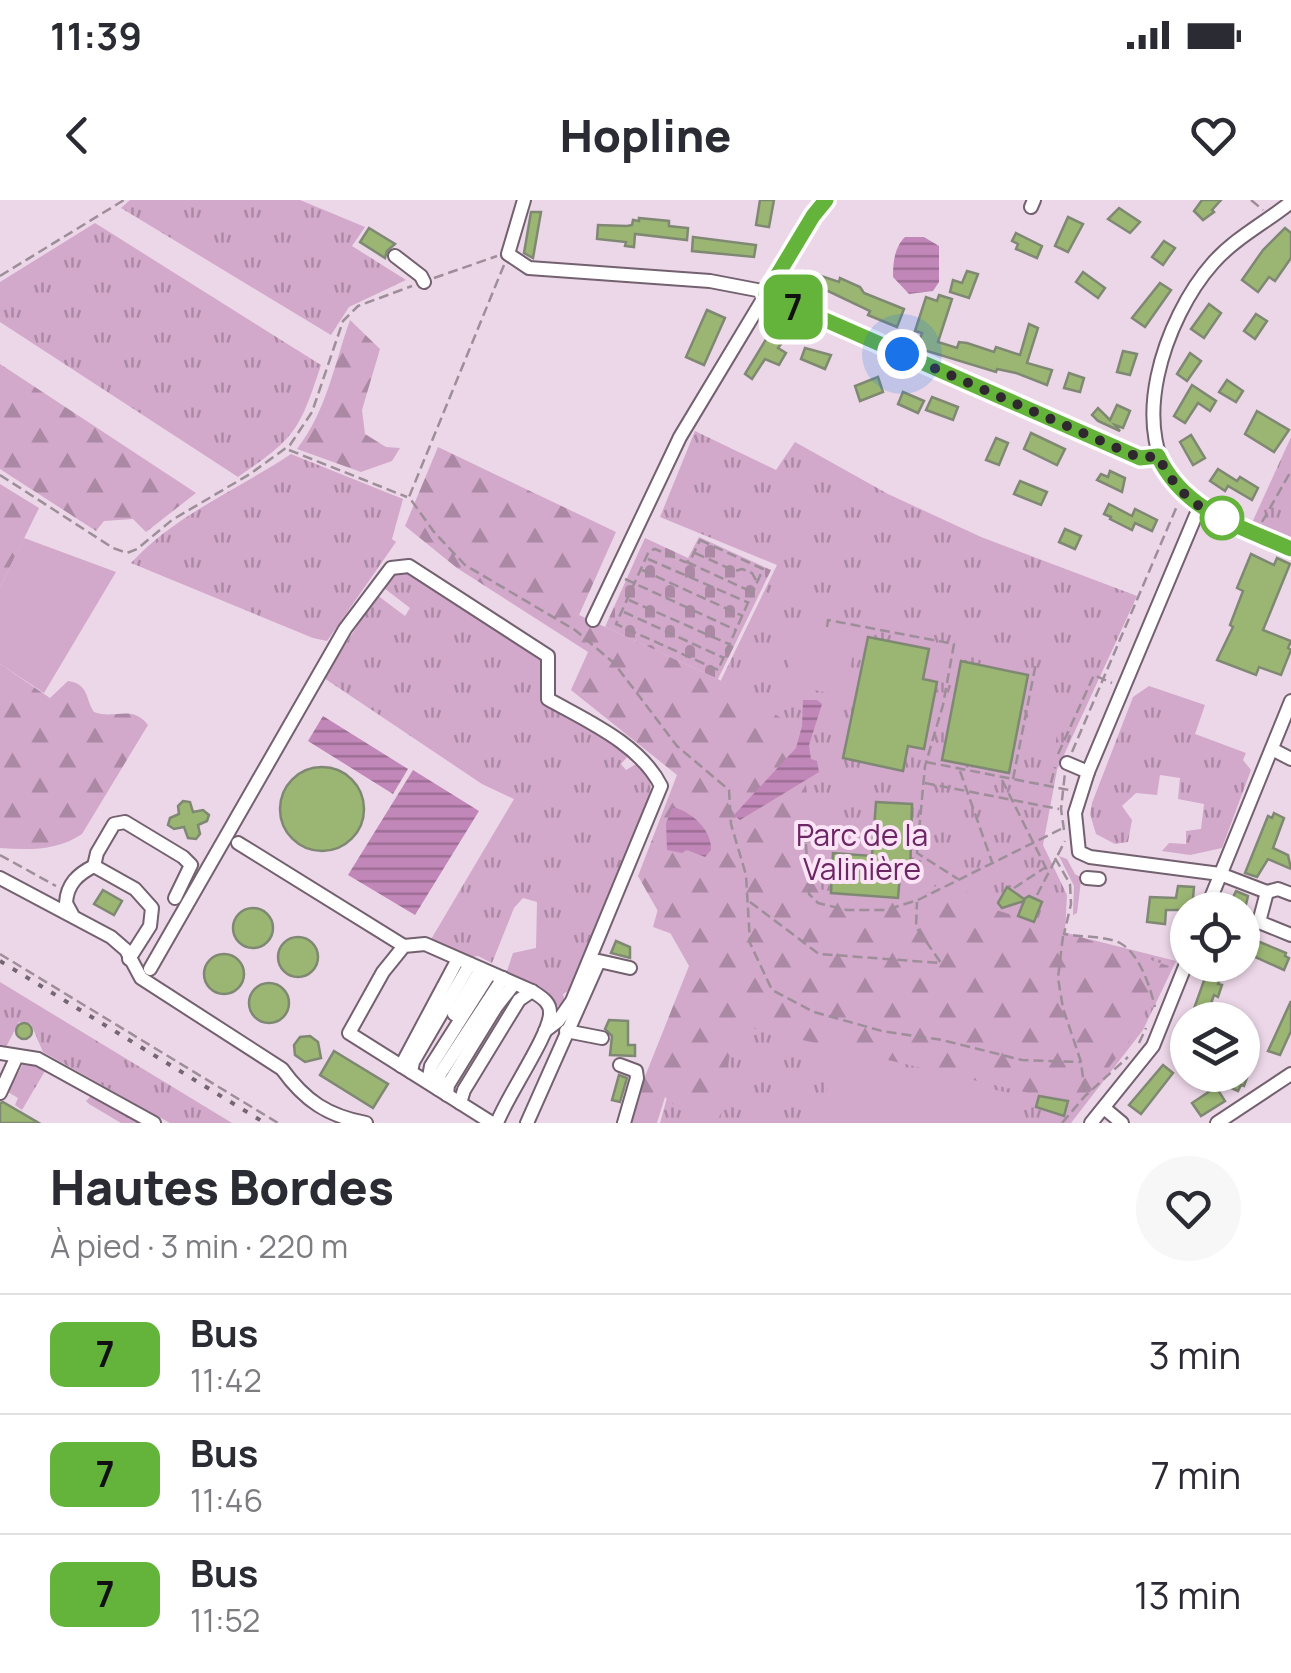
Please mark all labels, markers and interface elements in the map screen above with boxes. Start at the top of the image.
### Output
text: 11:39 [50,9,142,61]
text: Hopline [560,104,731,166]
icon: back [50,108,105,163]
icon: heart [1186,108,1241,163]
line badge: 7 [760,274,826,340]
text: 7 [784,283,802,331]
your location [877,329,927,379]
unlabelled marker [1201,497,1243,539]
park label: Parc de la Valinière [796,814,928,889]
map controls [1170,892,1260,1092]
button: locate [1170,892,1260,982]
button: layers [1170,1002,1260,1092]
text: Hautes Bordes [50,1154,394,1219]
button: heart [1136,1156,1241,1261]
text: À pied · 3 min · 220 m [50,1224,348,1268]
text: Bus [190,1306,258,1358]
text: 3 min [1149,1328,1241,1380]
text: 7 [96,1330,114,1378]
text: 11:42 [190,1358,262,1402]
text: Bus [190,1426,258,1478]
text: 7 min [1151,1448,1241,1500]
text: 7 [96,1450,114,1498]
text: 11:46 [190,1478,263,1522]
text: Bus [190,1546,258,1598]
text: 13 min [1134,1568,1241,1620]
text: 7 [96,1570,114,1618]
text: 11:52 [190,1598,260,1642]

